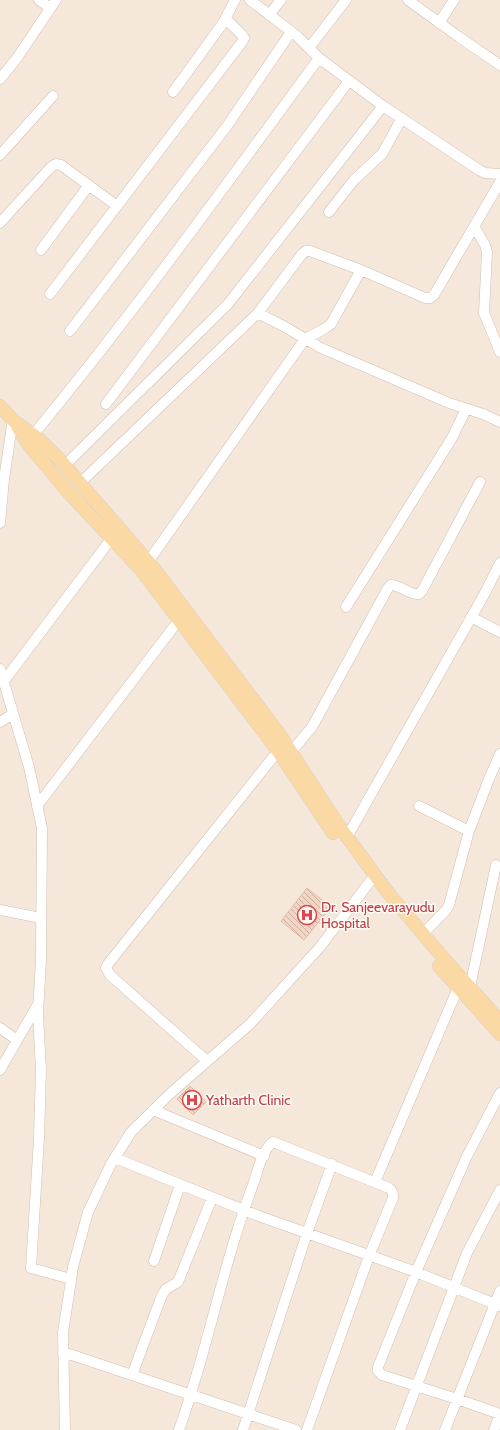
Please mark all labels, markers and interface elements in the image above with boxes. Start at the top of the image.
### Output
place label: Dr. Sanjeevarayudu Hospital [321,898,435,932]
hospital icon: Dr. Sanjeevarayudu Hospital [296,904,318,926]
hospital icon: Yatharth Clinic [181,1089,203,1111]
place label: Yatharth Clinic [205,1091,291,1109]

